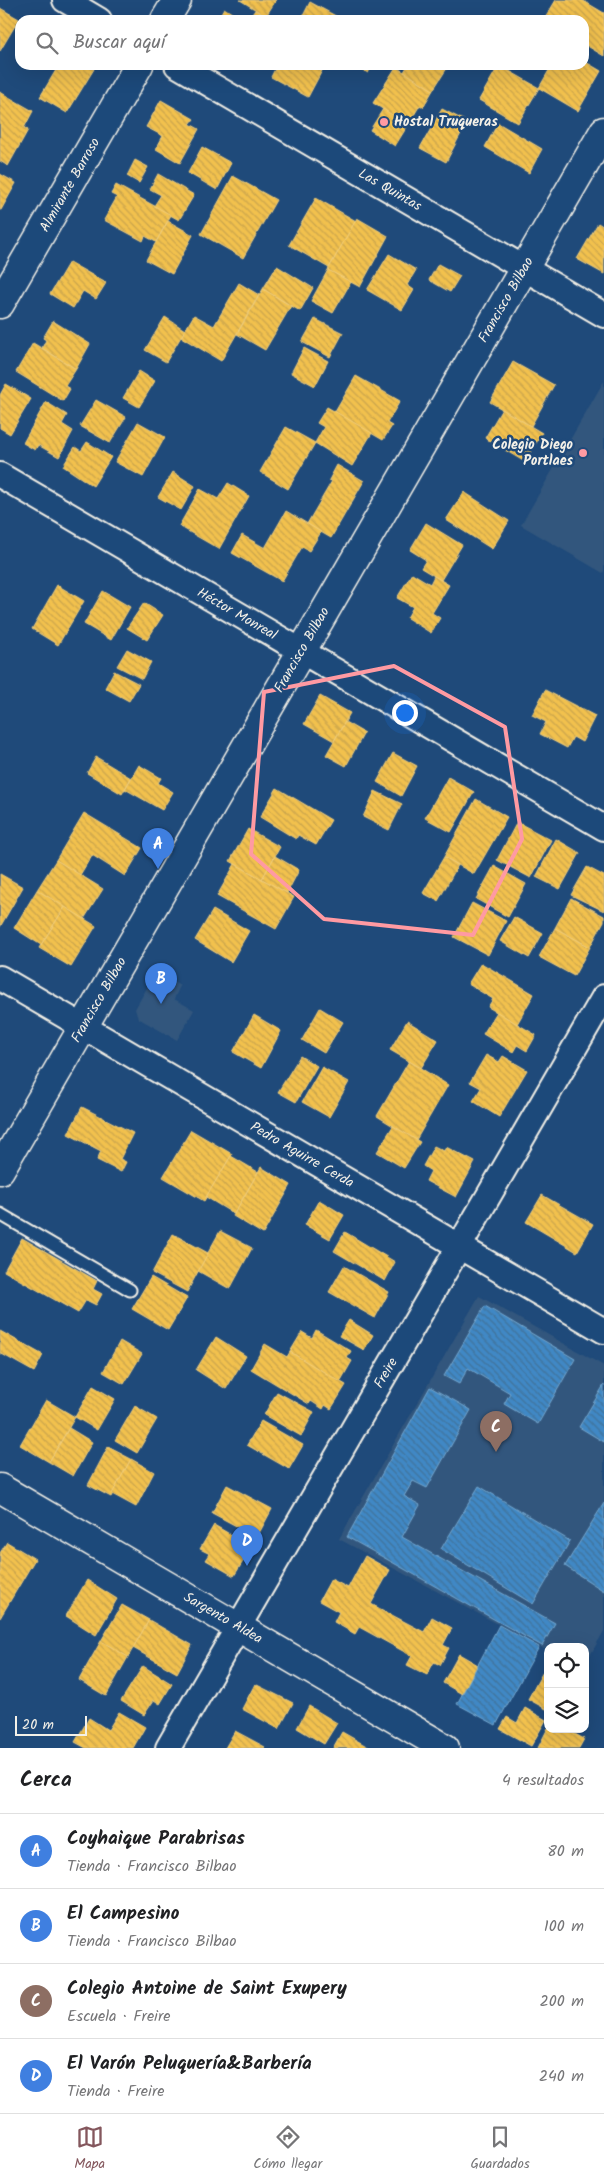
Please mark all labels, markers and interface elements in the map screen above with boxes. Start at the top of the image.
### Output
search box [15,15,589,70]
text: Buscar aquí [73,28,165,58]
icon: search [33,29,61,57]
place label: Hostal Truqueras [394,111,498,133]
marker: Hostal Truqueras [378,116,390,128]
street label: Almirante Barroso [34,134,106,236]
street label: Las Quintas [354,163,426,217]
street label: Francisco Bilbao [473,253,539,347]
place label: Colegio Diego Portlaes [492,434,574,472]
marker: Colegio Diego Portlaes [577,447,589,459]
street label: Héctor Monreal [193,582,282,646]
street label: Francisco Bilbao [269,603,335,697]
your location [392,700,418,726]
pin: A [142,828,174,869]
street label: Francisco Bilbao [66,953,132,1047]
pin: B [145,963,177,1004]
street label: Pedro Aguirre Cerda [246,1116,358,1194]
street label: Freire [368,1353,404,1393]
pin: C [480,1411,512,1452]
pin: D [231,1525,263,1566]
street label: Sargento Aldea [179,1586,267,1650]
map controls [544,1643,589,1733]
button: locate [544,1643,589,1688]
button: layers [544,1688,589,1733]
scale bar [15,1713,88,1736]
text: 20 m [22,1714,54,1736]
text: Cerca [20,1764,72,1797]
text: 4 resultados [502,1768,584,1793]
text: Coyhaique Parabrisas [67,1824,245,1854]
text: A [31,1839,41,1864]
text: 80 m [547,1839,584,1864]
text: Tienda · Francisco Bilbao [67,1854,237,1879]
text: El Campesino [67,1899,179,1929]
text: B [31,1914,41,1939]
text: 100 m [544,1914,584,1939]
text: Tienda · Francisco Bilbao [67,1929,237,1954]
text: Colegio Antoine de Saint Exupery [67,1974,347,2004]
text: C [31,1989,41,2014]
text: 200 m [540,1989,584,2014]
text: Escuela · Freire [67,2004,170,2029]
text: El Varón Peluquería&Barbería [67,2049,312,2079]
text: D [31,2064,41,2089]
text: 240 m [539,2064,584,2089]
text: Tienda · Freire [67,2079,164,2104]
tab: Mapa [74,2123,105,2175]
tab: Cómo llegar [253,2123,322,2175]
tab: Guardados [470,2123,530,2175]

